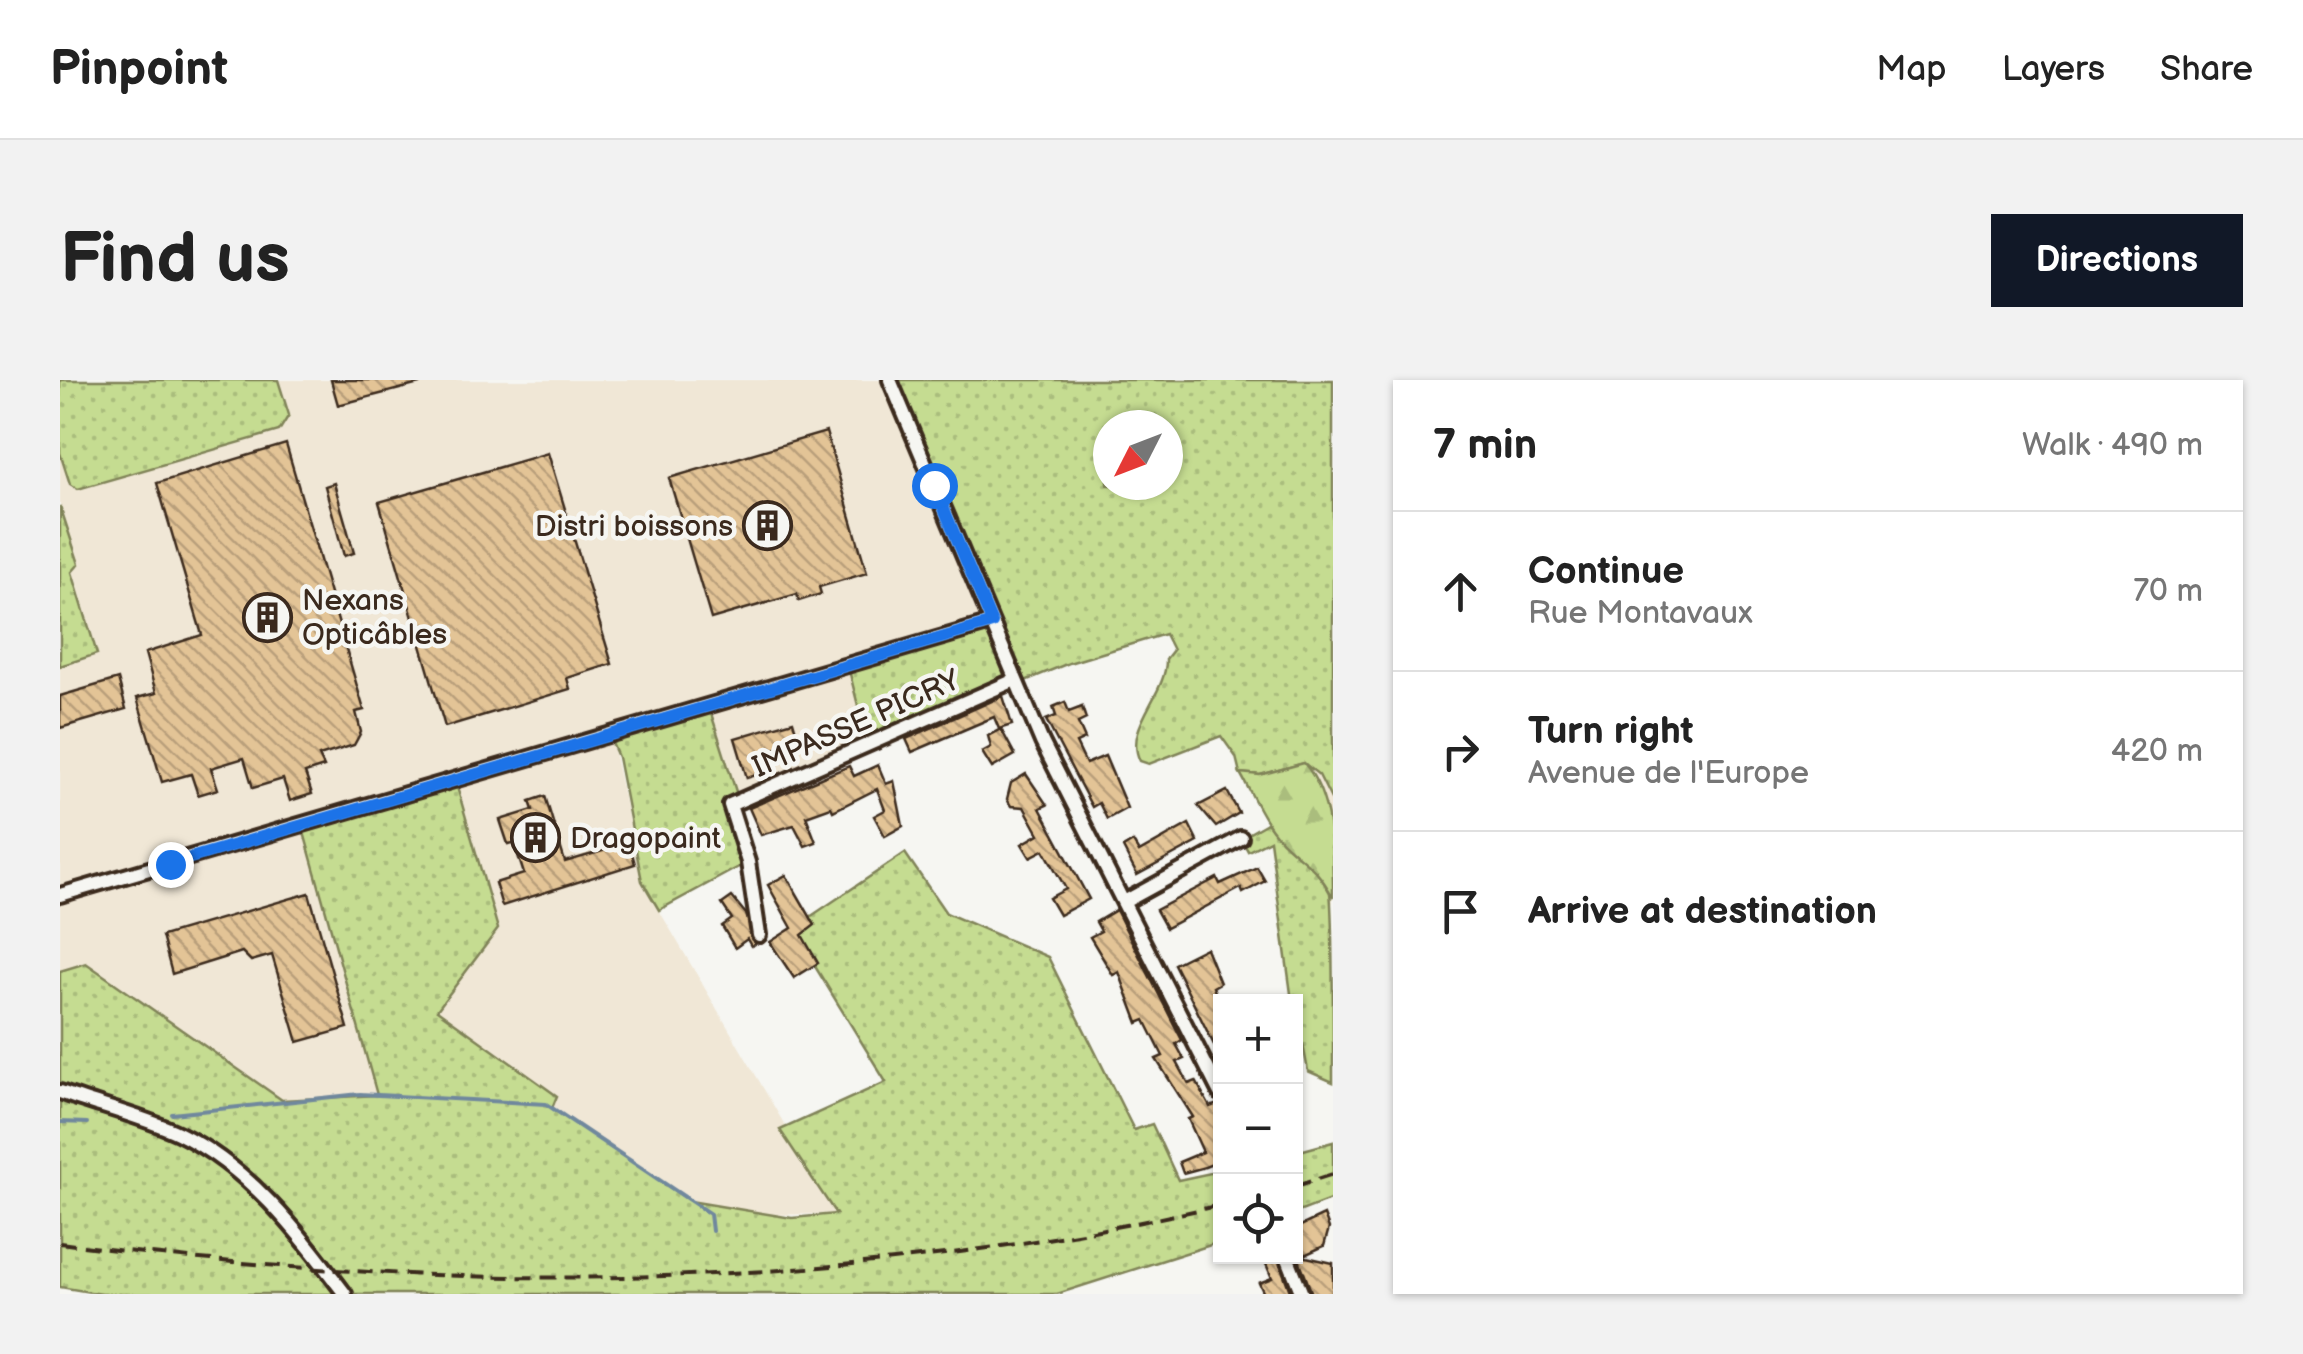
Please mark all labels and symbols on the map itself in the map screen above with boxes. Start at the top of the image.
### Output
north arrow [1093,410,1183,500]
route start [912,463,958,509]
building icon: Distri boissons [742,500,794,552]
place label: Distri boissons [535,509,733,545]
place label: Nexans Opticâbles [302,583,447,653]
building icon: Nexans Opticâbles [241,591,293,643]
street label: IMPASSE PICRY [747,662,966,786]
building icon: Dragopaint [509,812,561,864]
place label: Dragopaint [570,821,721,857]
route end [148,842,194,888]

